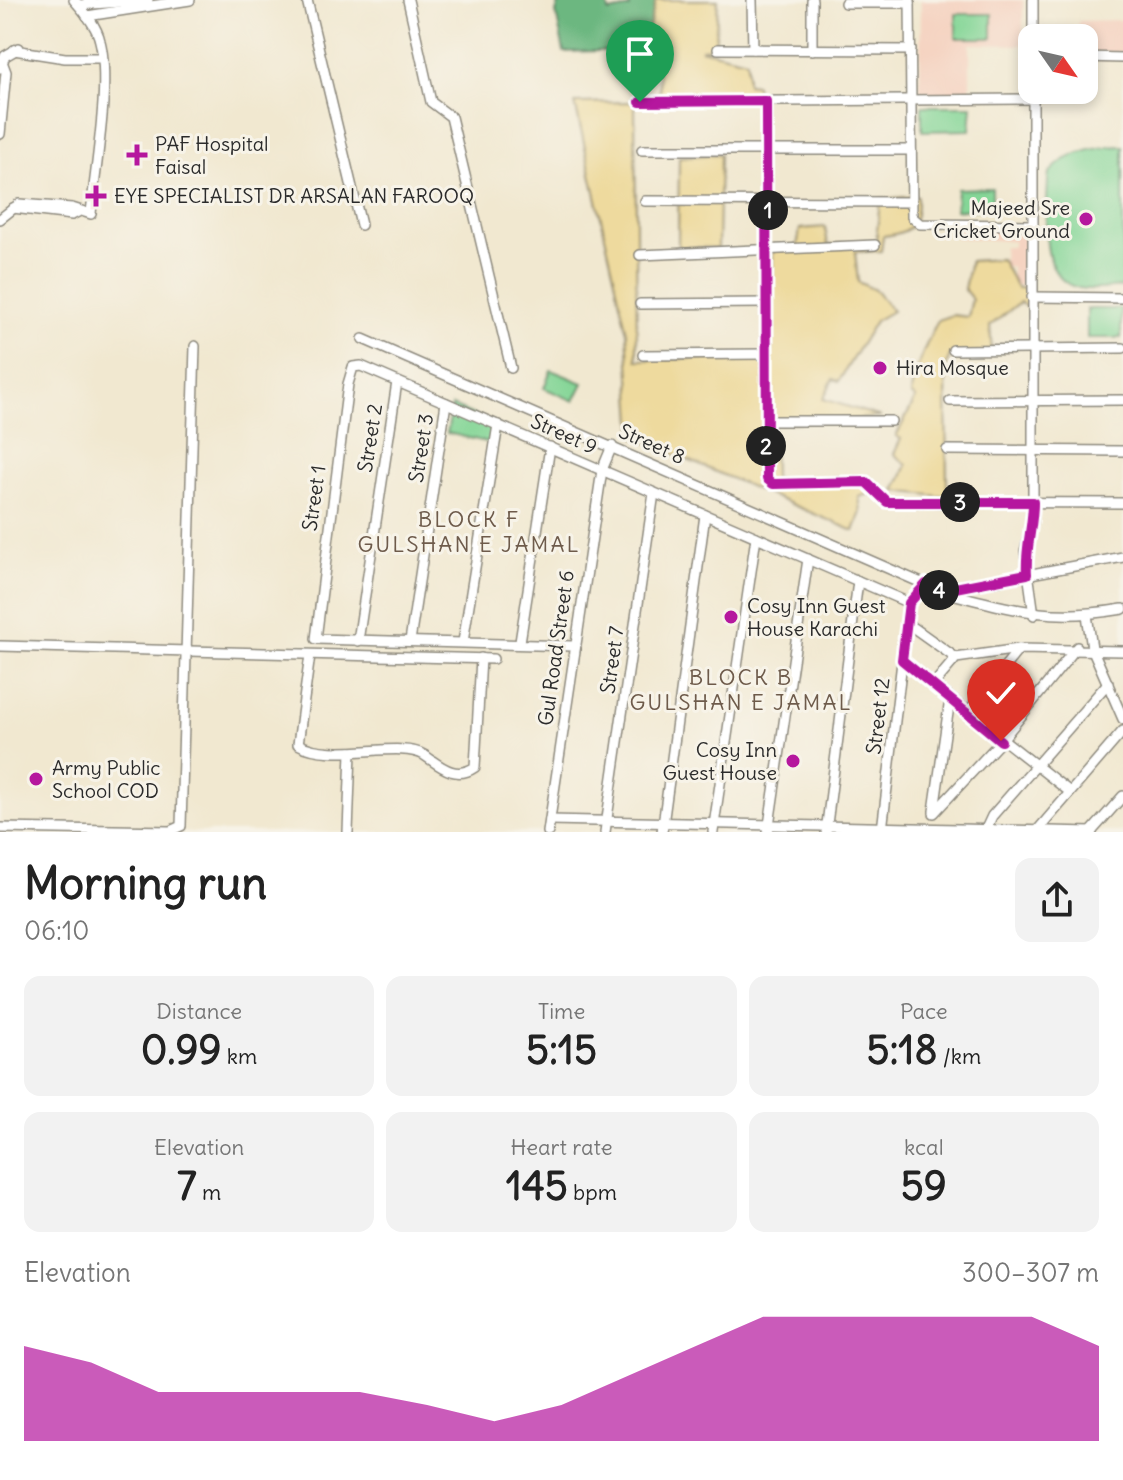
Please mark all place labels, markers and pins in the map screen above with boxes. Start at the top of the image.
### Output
pin [606,20,674,102]
place label: PAF Hospital Faisal [155,131,269,179]
marker: PAF Hospital Faisal [126,144,148,166]
place label: EYE SPECIALIST DR ARSALAN FAROOQ [114,183,474,208]
marker: EYE SPECIALIST DR ARSALAN FAROOQ [85,185,107,207]
pin: 1 [748,190,788,230]
place label: Majeed Sre Cricket Ground [933,195,1070,243]
marker: Majeed Sre Cricket Ground [1077,210,1095,228]
place label: Hira Mosque [896,355,1009,380]
marker: Hira Mosque [871,359,889,377]
pin: 2 [746,426,786,466]
pin: 3 [940,482,980,522]
pin: 4 [919,570,959,610]
place label: Cosy Inn Guest House Karachi [747,593,886,641]
marker: Cosy Inn Guest House Karachi [722,608,740,626]
pin [967,659,1035,741]
place label: Cosy Inn Guest House [662,737,777,785]
marker: Cosy Inn Guest House [784,752,802,770]
place label: Army Public School COD [52,755,160,803]
marker: Army Public School COD [27,770,45,788]

